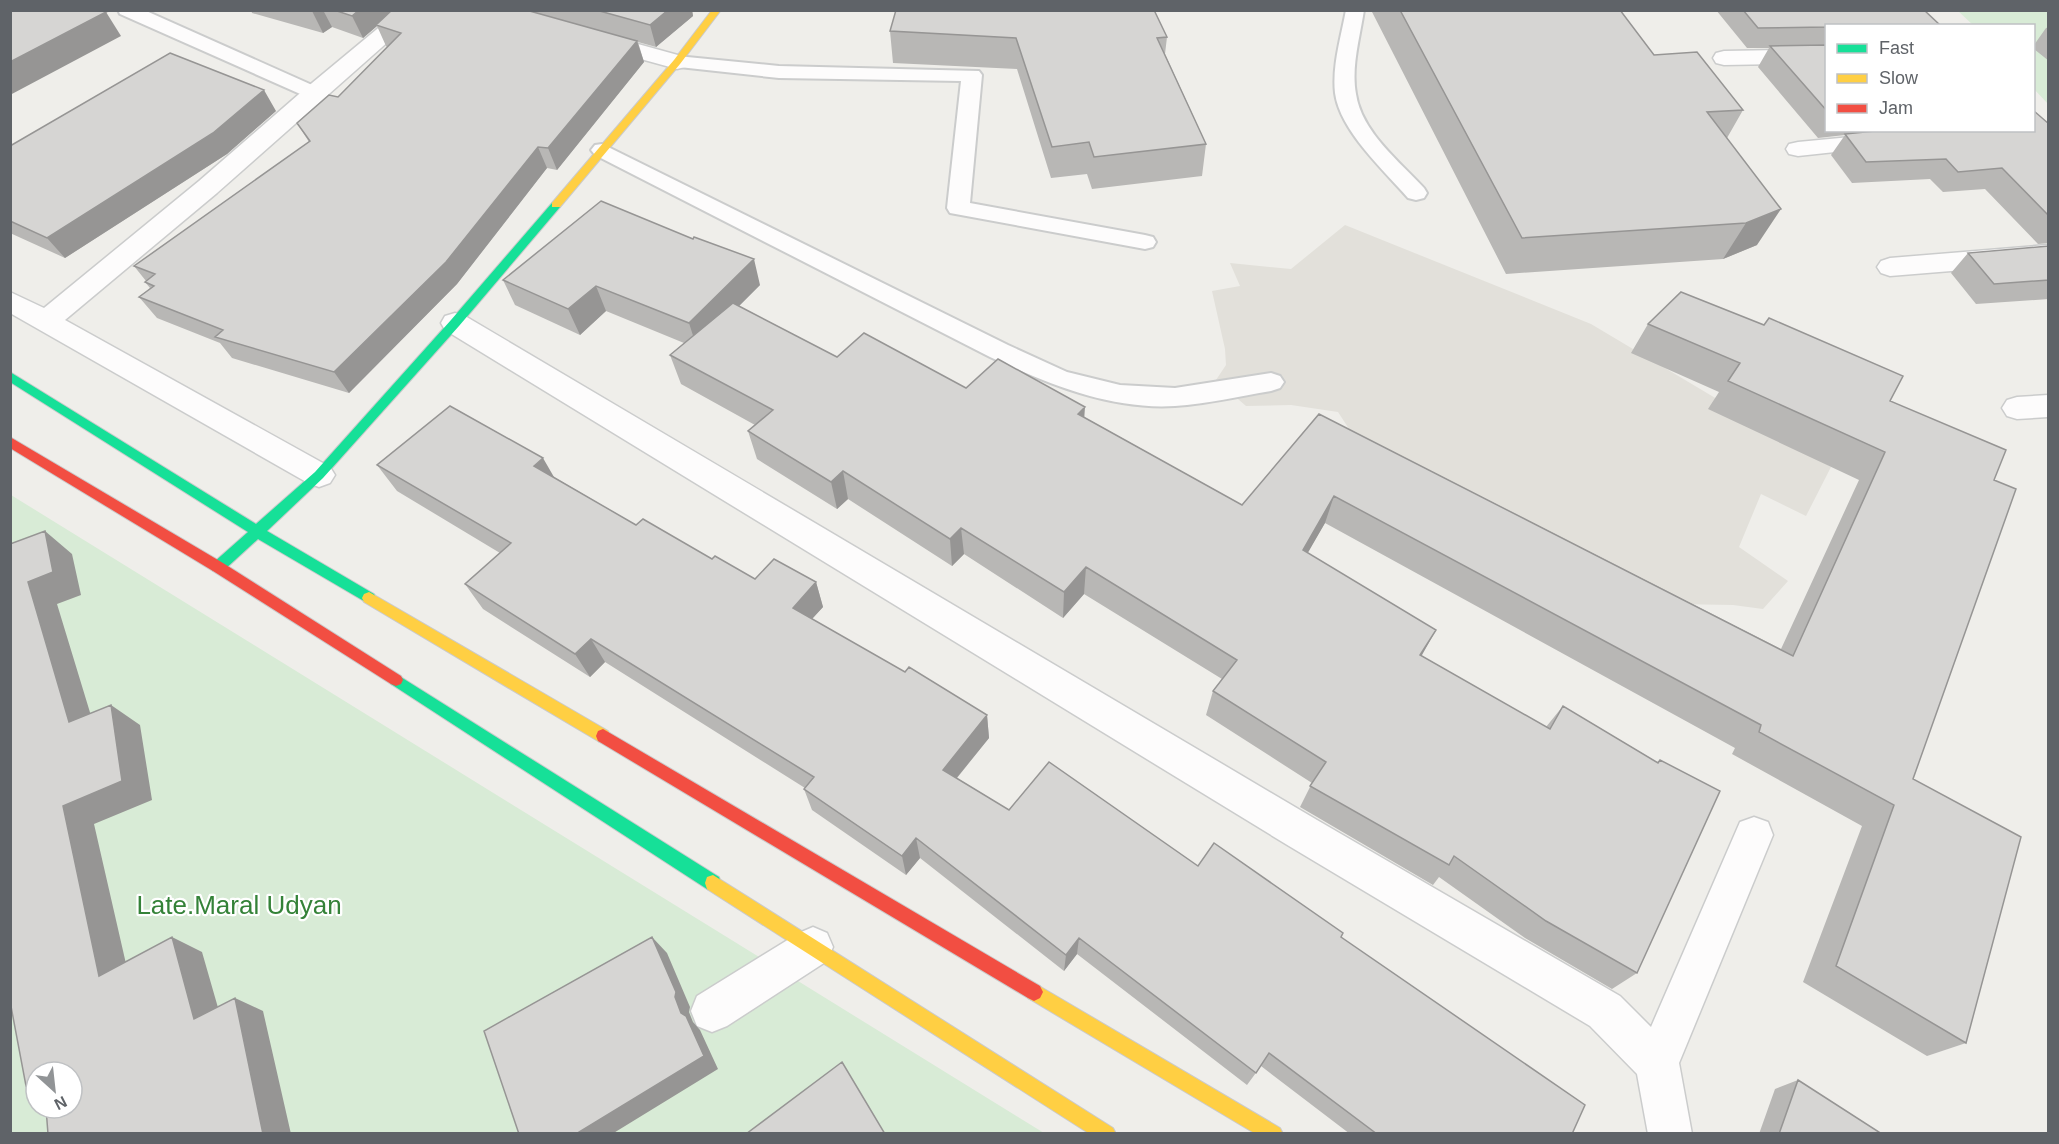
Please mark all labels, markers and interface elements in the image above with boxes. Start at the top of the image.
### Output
legend [1825,24,2035,132]
text: Fast [1879,38,1914,58]
text: Slow [1879,68,1919,88]
text: Jam [1879,98,1913,118]
park label: Late.Maral Udyan [136,890,342,920]
north arrow [24,1060,84,1120]
text: N [52,1093,70,1113]

